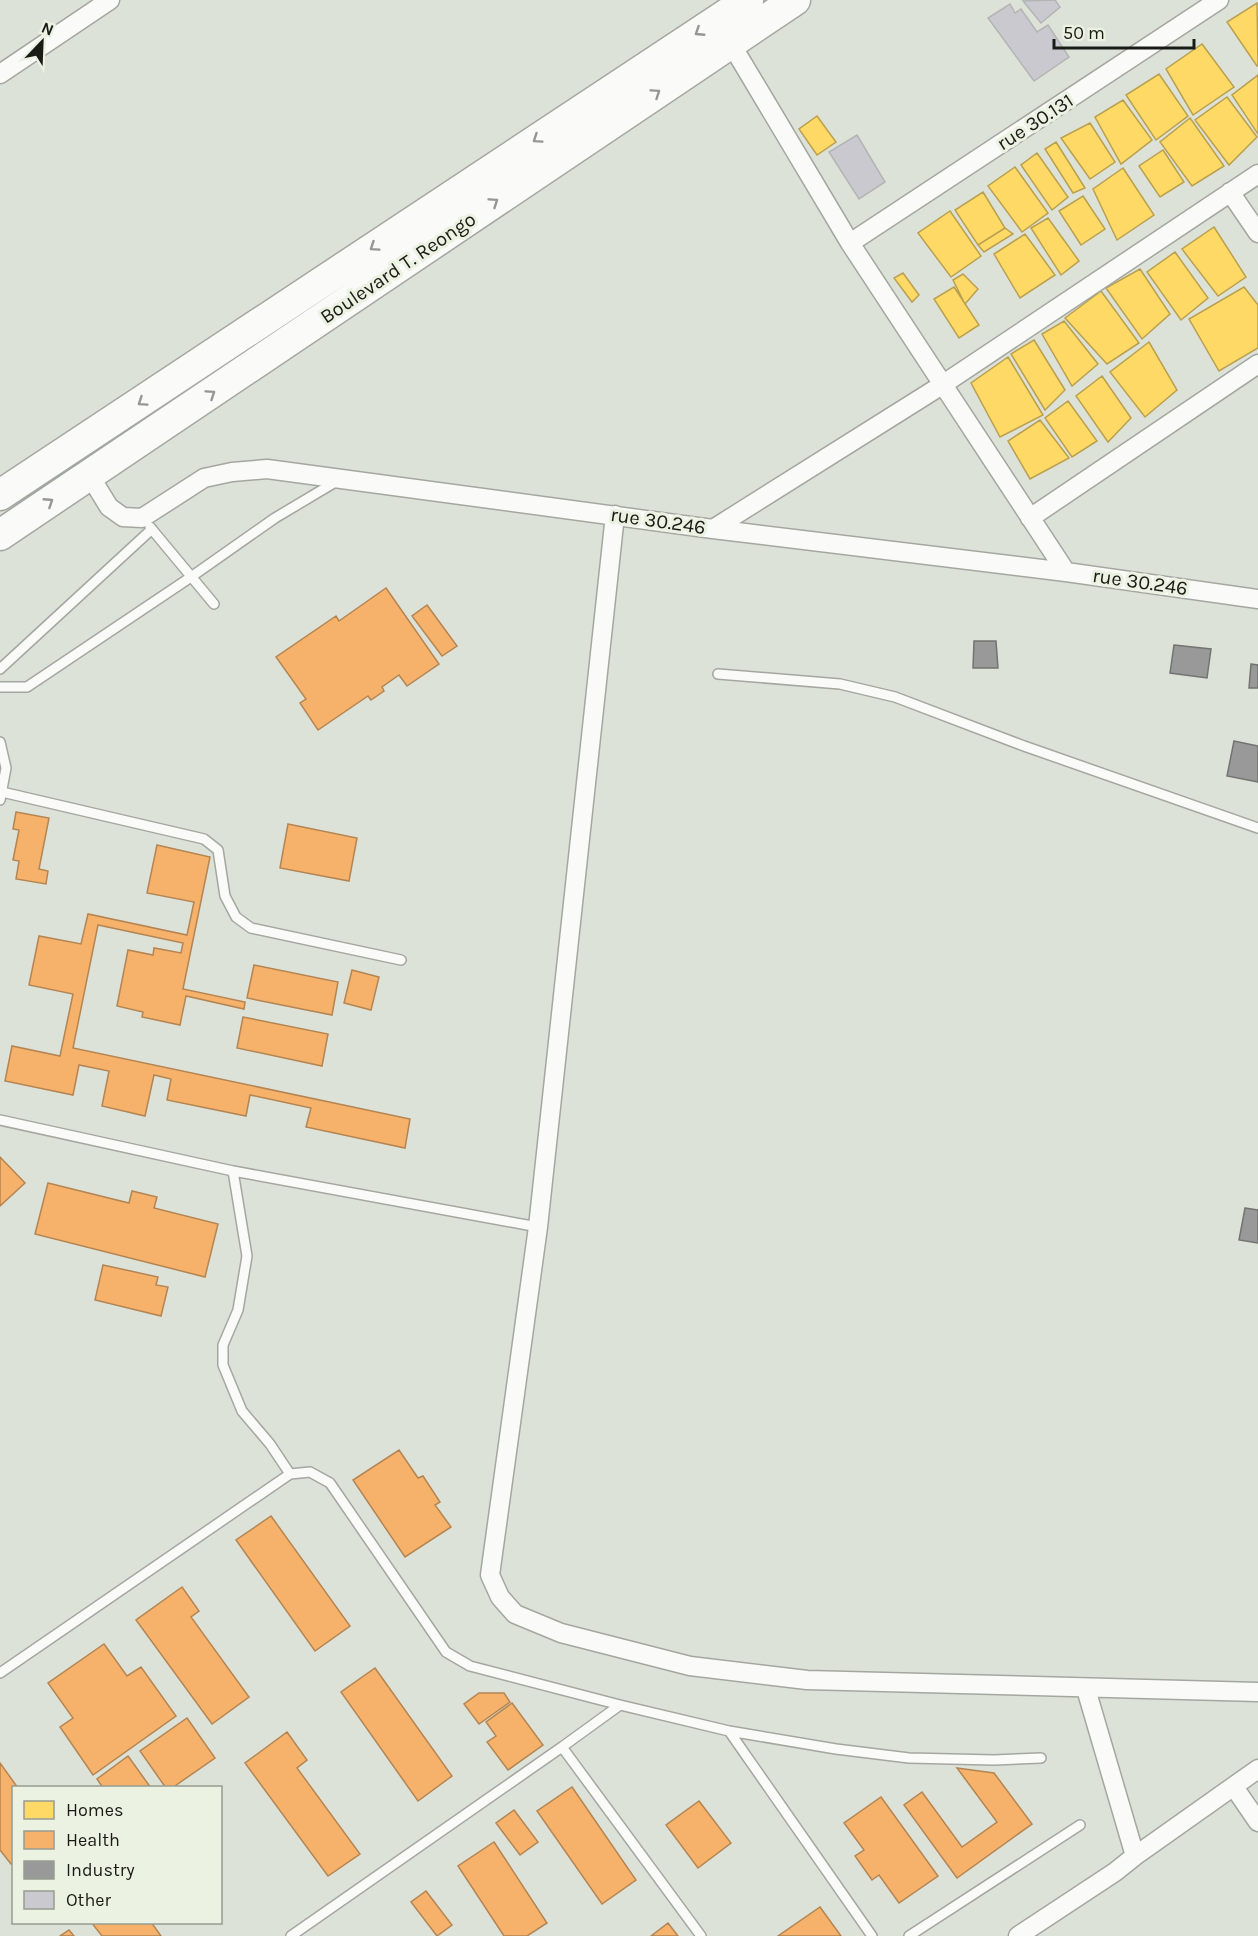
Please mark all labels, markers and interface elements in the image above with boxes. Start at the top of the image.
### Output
north arrow [12,12,72,72]
scale bar [1054,12,1194,50]
text: N [39,18,57,40]
text: 50 m [1063,22,1105,44]
one-way arrow [695,25,706,36]
one-way arrow [649,89,660,100]
street label: rue 30.131 [992,89,1078,155]
one-way arrow [532,132,543,143]
one-way arrow [488,199,499,210]
street label: Boulevard T. Reongo [316,207,480,329]
one-way arrow [370,240,381,251]
one-way arrow [204,390,215,401]
one-way arrow [138,395,149,406]
one-way arrow [43,498,53,510]
street label: rue 30.246 [609,503,707,539]
street label: rue 30.246 [1091,564,1189,600]
legend [12,1786,222,1924]
text: Homes [66,1799,123,1821]
text: Health [66,1829,120,1851]
text: Industry [66,1859,135,1881]
text: Other [66,1889,111,1911]

